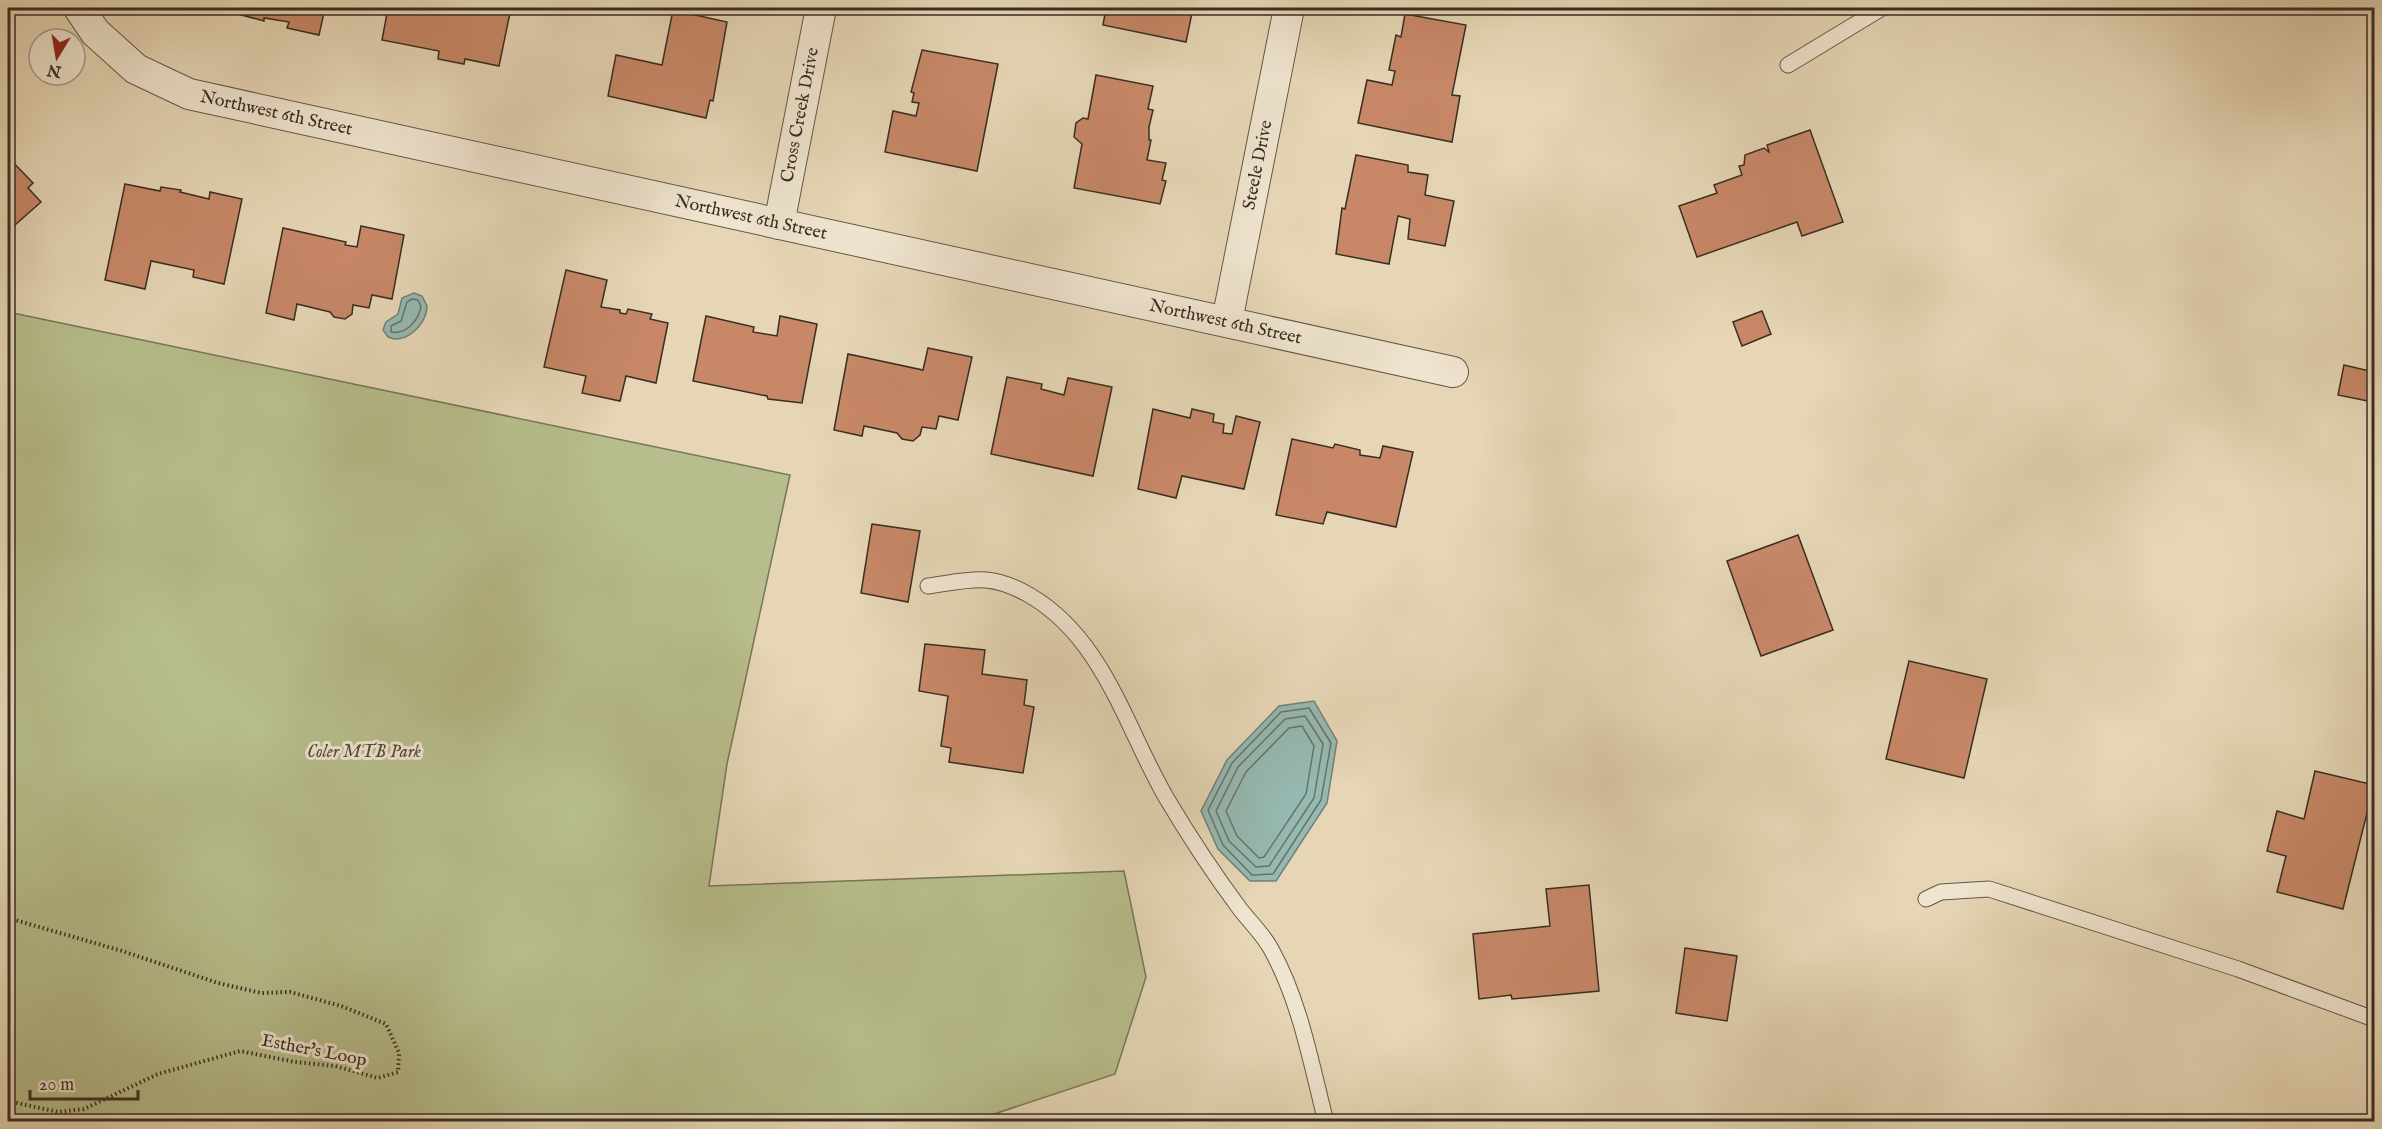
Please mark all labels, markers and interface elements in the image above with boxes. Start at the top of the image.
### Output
north arrow [27,27,87,87]
street label: Cross Creek Drive [776,46,825,185]
text: N [46,59,64,81]
street label: Northwest 6th Street [198,85,355,141]
street label: Steele Drive [1238,118,1278,212]
street label: Northwest 6th Street [673,190,829,246]
street label: Northwest 6th Street [1147,294,1304,350]
park label: Coler MTB Park [307,741,421,764]
street label: Esther's Loop [259,1030,369,1073]
scale bar [30,1063,138,1101]
text: 20 m [39,1074,74,1097]

